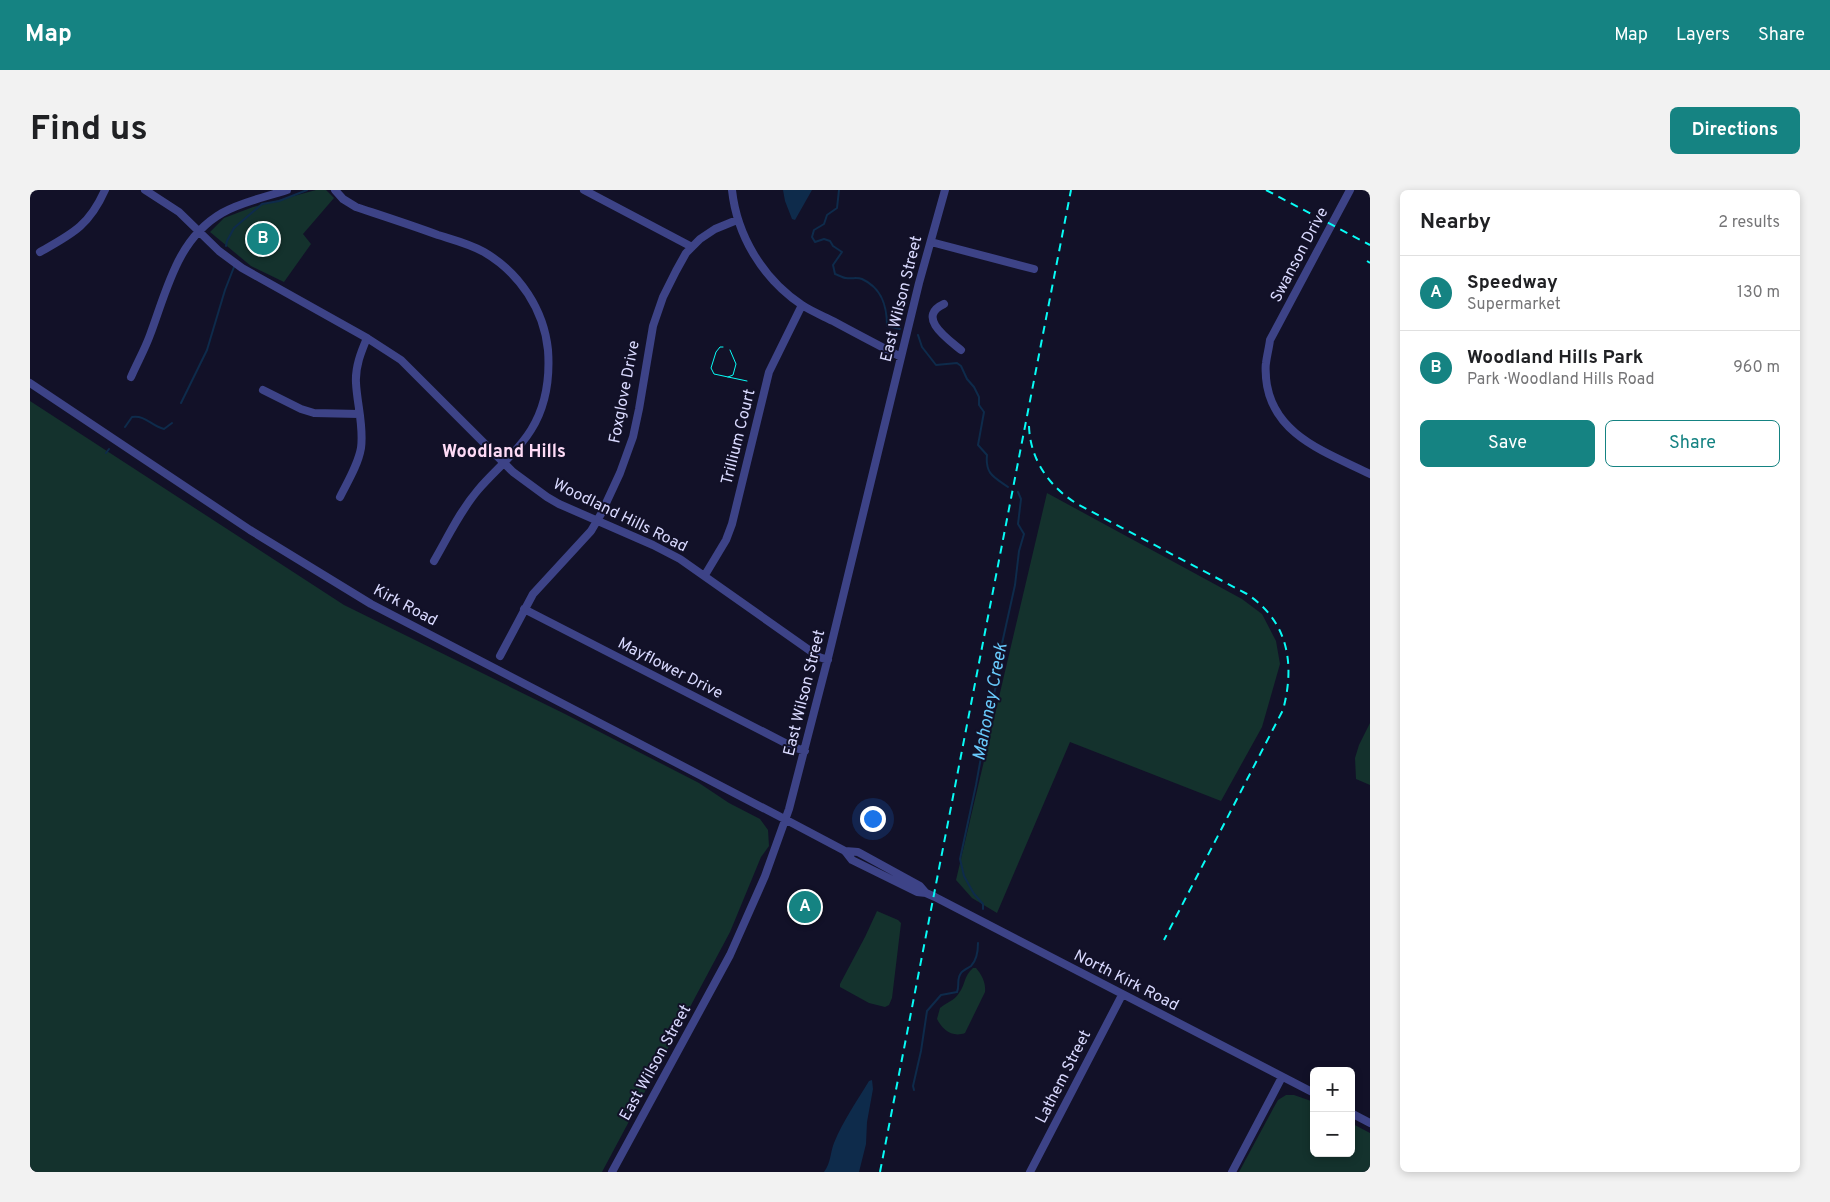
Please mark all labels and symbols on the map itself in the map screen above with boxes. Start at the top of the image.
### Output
street label: Swanson Drive [1267,204,1333,306]
pin: B [247,220,279,258]
street label: East Wilson Street [877,234,927,364]
street label: Foxglove Drive [605,339,645,445]
street label: Trillium Court [717,387,761,487]
district label: Woodland Hills [442,441,566,464]
street label: Woodland Hills Road [549,475,691,557]
street label: Kirk Road [369,581,441,631]
street label: East Wilson Street [780,628,830,758]
street label: Mayflower Drive [614,634,726,704]
water label: Mahoney Creek [968,640,1014,763]
your location [860,806,886,832]
pin: A [789,888,821,926]
street label: North Kirk Road [1070,946,1182,1016]
street label: East Wilson Street [616,1002,696,1124]
street label: Lathem Street [1032,1027,1096,1127]

